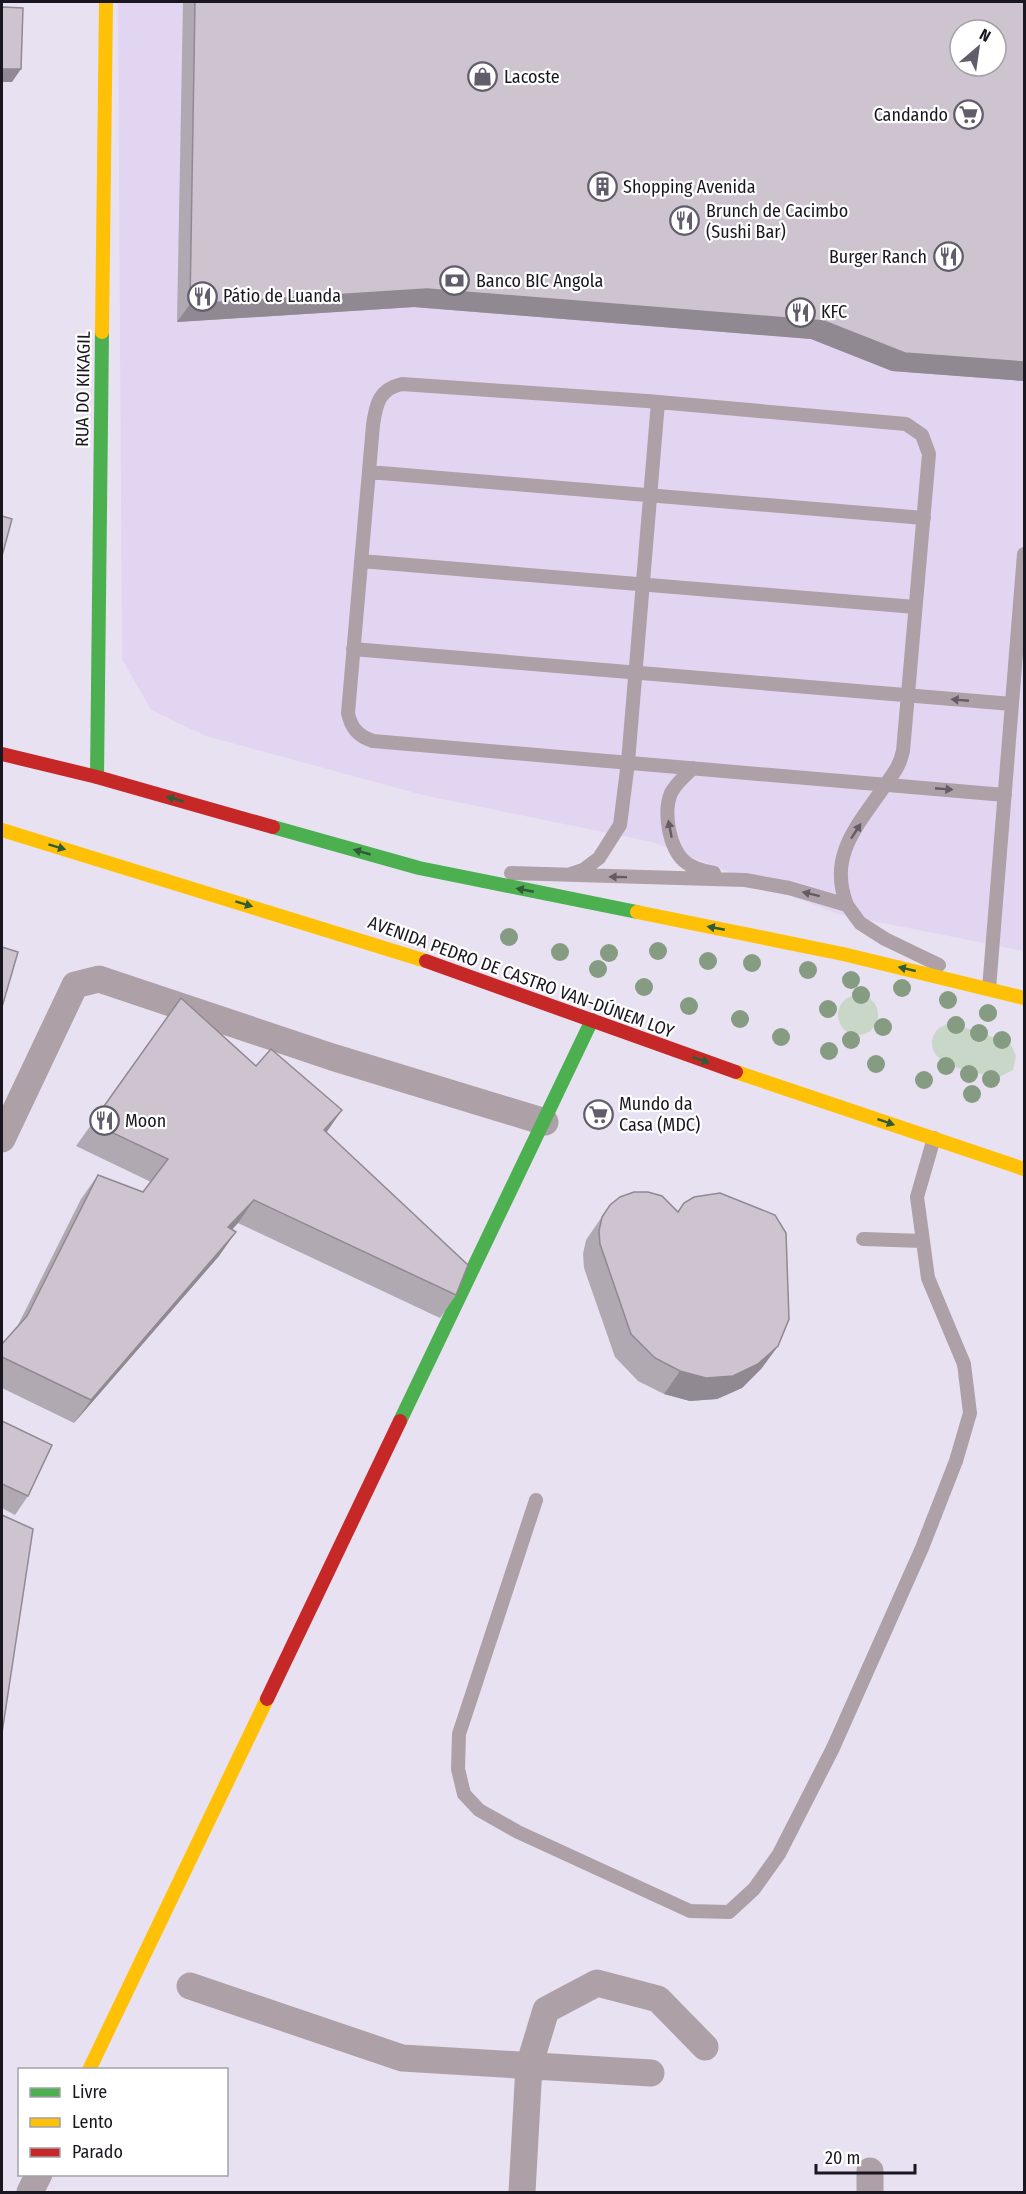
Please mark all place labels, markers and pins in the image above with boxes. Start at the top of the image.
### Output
shop icon: Lacoste [467,61,499,93]
place label: Lacoste [504,66,560,88]
supermarket icon: Candando [953,99,985,131]
place label: Candando [874,104,948,126]
building icon: Shopping Avenida [586,171,618,203]
place label: Shopping Avenida [623,176,756,198]
place label: Brunch de Cacimbo (Sushi Bar) [706,200,848,243]
restaurant icon: Brunch de Cacimbo (Sushi Bar) [669,205,701,237]
restaurant icon: Burger Ranch [932,241,964,273]
place label: Burger Ranch [829,246,927,268]
bank icon: Banco BIC Angola [439,265,471,297]
place label: Banco BIC Angola [476,270,603,292]
restaurant icon: Pátio de Luanda [186,280,218,312]
place label: Pátio de Luanda [223,285,341,307]
restaurant icon: KFC [784,296,816,328]
place label: KFC [821,301,847,323]
place label: Mundo da Casa (MDC) [619,1093,700,1136]
supermarket icon: Mundo da Casa (MDC) [582,1098,614,1130]
restaurant icon: Moon [88,1105,120,1137]
place label: Moon [125,1110,166,1132]

